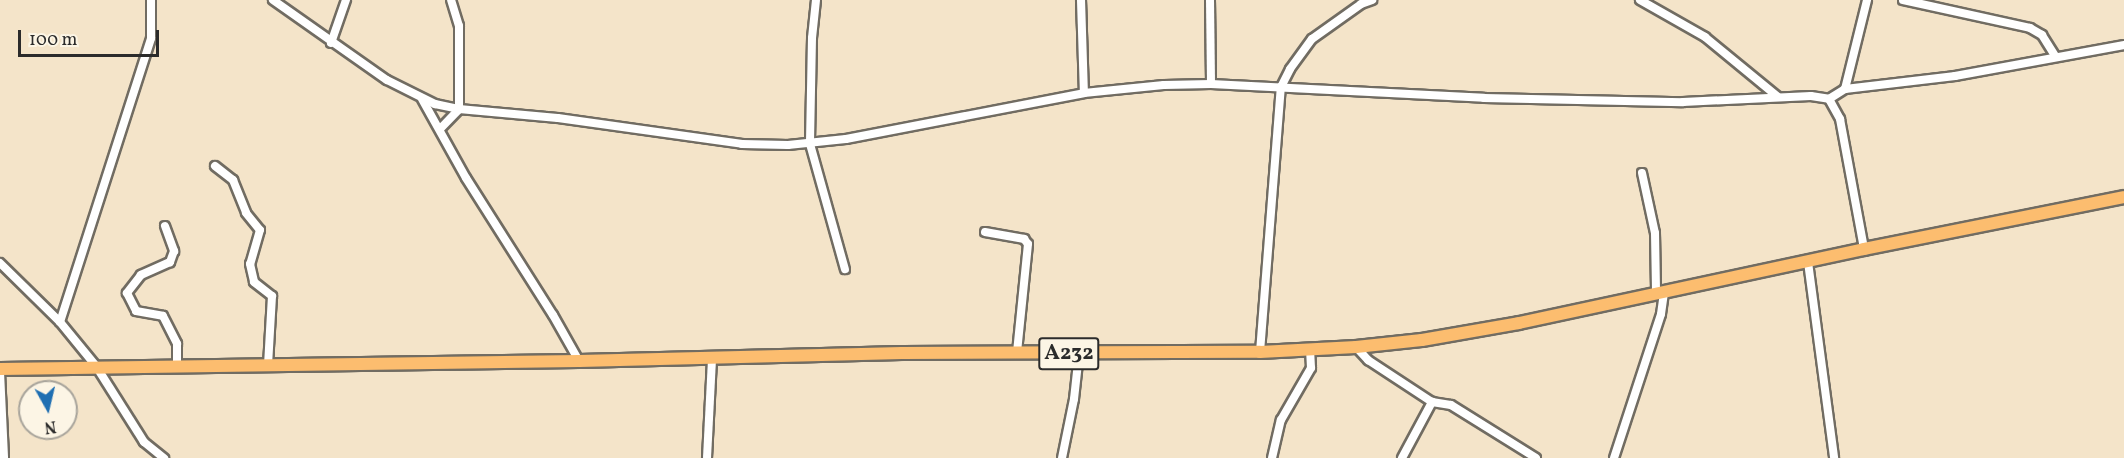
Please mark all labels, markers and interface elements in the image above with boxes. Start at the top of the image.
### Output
scale bar [21,18,162,56]
text: 100 m [29,28,78,53]
road number: A232 [1038,335,1100,373]
north arrow [18,380,78,440]
text: N [43,414,58,438]

